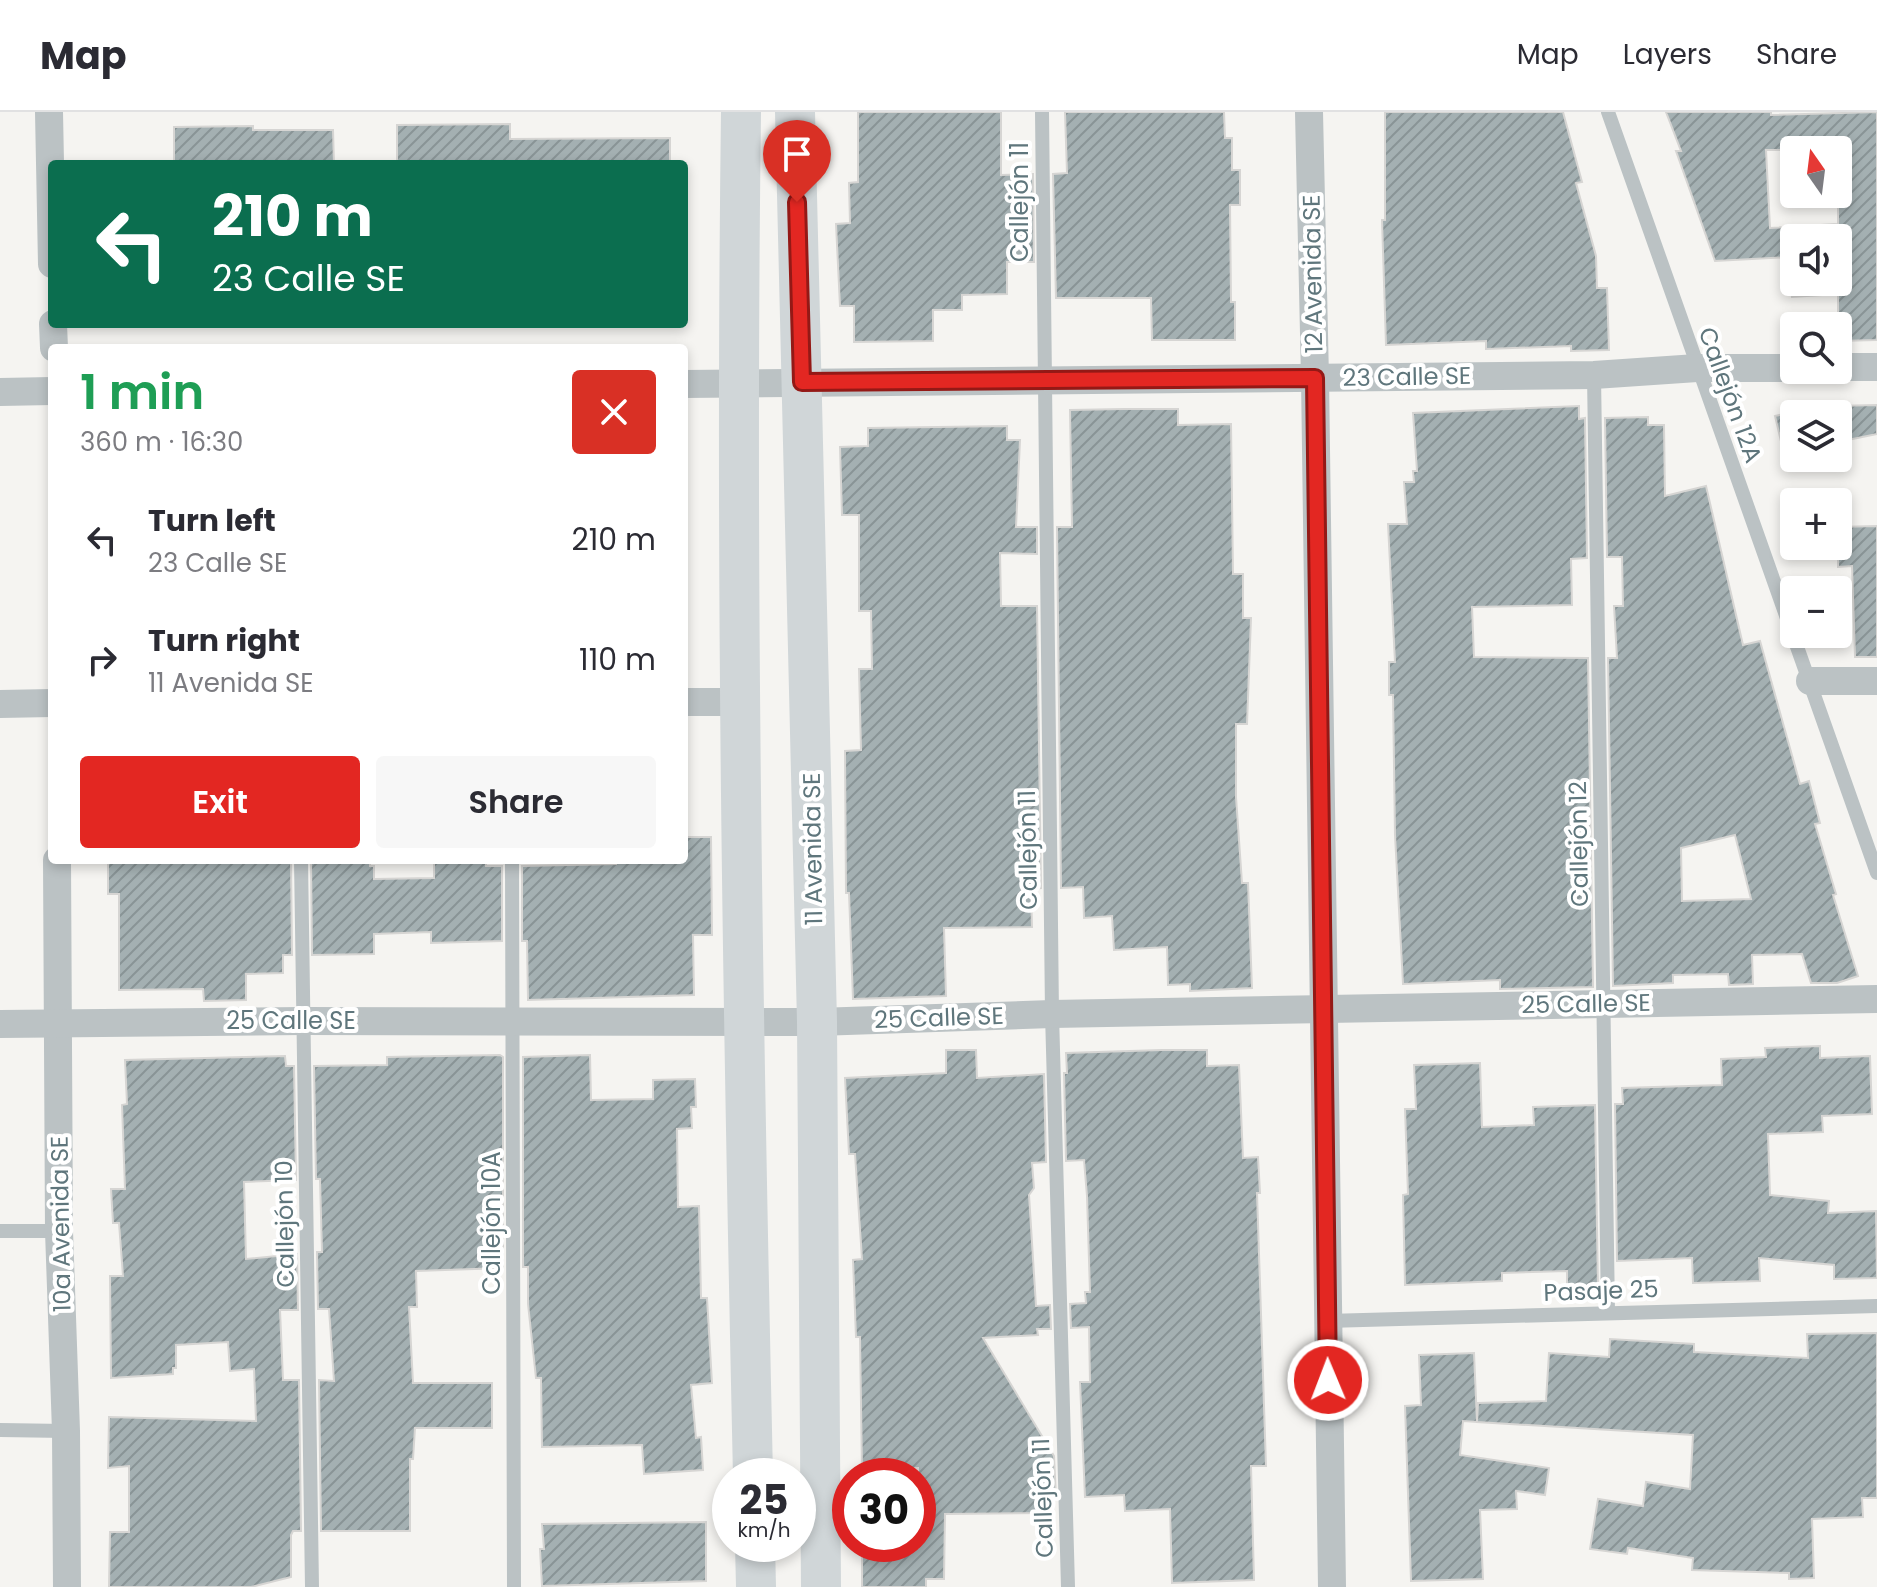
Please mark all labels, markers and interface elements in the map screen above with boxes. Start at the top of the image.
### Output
text: Map [40,29,127,82]
text: Map [1517,35,1579,74]
text: Layers [1623,35,1712,74]
text: Share [1756,35,1837,74]
pin [763,120,831,202]
icon: arrive [775,132,819,176]
north arrow [1780,136,1852,208]
map controls [1780,136,1852,648]
street label: Callejón 11 [1003,142,1036,262]
text: 210 m [212,177,373,256]
icon: left [80,192,184,296]
street label: 12 Avenida SE [1295,194,1330,354]
button: sound [1780,224,1852,296]
text: 23 Calle SE [212,253,405,304]
button: search [1780,312,1852,384]
street label: Callejón 12A [1691,322,1770,467]
text: 1 min [80,359,204,426]
street label: 23 Calle SE [1342,359,1472,394]
button: close [572,370,656,454]
button: layers [1780,400,1852,472]
text: 360 m · 16:30 [80,424,243,460]
button: + [1780,488,1852,560]
text: Turn left [148,499,276,542]
icon: left [80,518,124,562]
text: 210 m [571,518,656,561]
text: 23 Calle SE [148,545,287,581]
button: − [1780,576,1852,648]
text: Turn right [148,619,300,662]
icon: right [80,638,124,682]
text: 110 m [579,638,656,681]
text: 11 Avenida SE [148,665,314,701]
button: Exit [80,756,360,848]
button: Share [376,756,656,848]
street label: 11 Avenida SE [795,772,830,926]
street label: Callejón 12 [1561,781,1596,907]
street label: Callejón 11 [1010,790,1045,910]
street label: 25 Calle SE [1521,986,1651,1021]
street label: 25 Calle SE [874,999,1004,1036]
street label: 25 Calle SE [226,1004,356,1037]
street label: 10a Avenida SE [42,1136,79,1313]
street label: Callejón 10A [475,1151,508,1295]
street label: Callejón 10 [267,1160,302,1288]
street label: Pasaje 25 [1543,1272,1659,1309]
position arrow [1286,1338,1370,1422]
street label: Callejón 11 [1024,1438,1061,1559]
speed limit sign: 30 [832,1458,936,1562]
text: 25 [740,1472,788,1528]
text: km/h [737,1516,791,1544]

